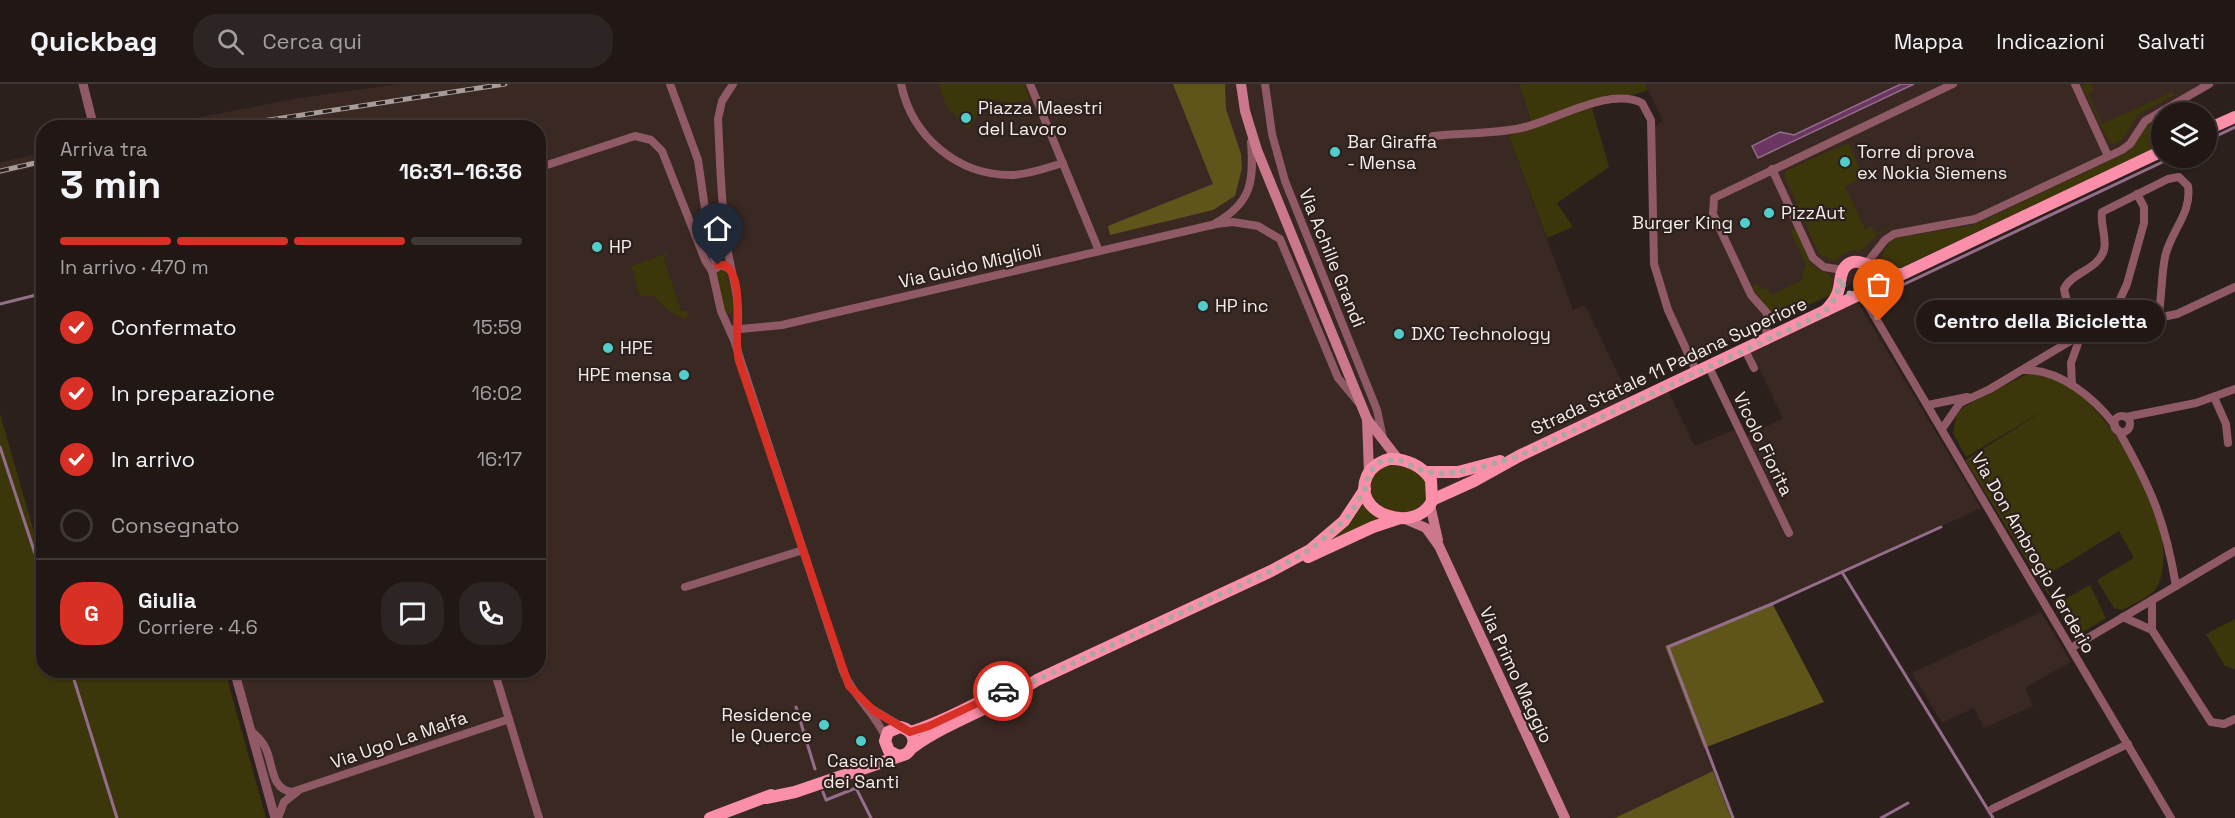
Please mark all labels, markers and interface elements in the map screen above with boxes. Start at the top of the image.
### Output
search box [193,14,613,68]
text: Quickbag [30,23,157,59]
icon: search [214,25,247,58]
text: Cerca qui [262,27,362,55]
text: Mappa [1894,28,1963,55]
text: Indicazioni [1996,28,2105,55]
text: Salvati [2138,28,2205,55]
place label: Piazza Maestri del Lavoro [978,96,1102,140]
map controls [2151,102,2217,168]
button: layers [2151,102,2217,168]
marker: Piazza Maestri del Lavoro [959,111,973,125]
place label: Bar Giraffa - Mensa [1347,130,1437,174]
text: Arriva tra [60,136,148,162]
place label: Torre di prova ex Nokia Siemens [1857,140,2007,184]
marker: Bar Giraffa - Mensa [1328,145,1342,159]
marker: Torre di prova ex Nokia Siemens [1838,155,1852,169]
text: 16:31–16:36 [399,157,522,185]
text: 3 min [60,160,161,209]
street label: Via Achille Grandi [1294,185,1371,331]
place label: PizzAut [1781,201,1846,224]
pin [692,203,743,265]
marker: PizzAut [1762,206,1776,220]
place label: Burger King [1632,211,1733,234]
icon: home [701,212,734,245]
marker: Burger King [1738,216,1752,230]
place label: HP [609,235,632,258]
street label: Via Guido Miglioli [896,238,1043,293]
marker: HP [590,240,604,254]
text: In arrivo · 470 m [60,254,209,280]
pin [1853,259,1904,321]
icon: bag [1862,268,1895,301]
street label: Strada Statale 11 Padana Superiore [1527,291,1810,440]
place label: HP inc [1215,294,1268,317]
marker: HP inc [1196,299,1210,313]
callout: Centro della Bicicletta [1915,300,2164,342]
text: Centro della Bicicletta [1934,308,2147,334]
icon: check [60,311,93,344]
text: Confermato [111,313,237,341]
text: 15:59 [472,314,522,340]
place label: DXC Technology [1411,322,1551,345]
marker: DXC Technology [1392,327,1406,341]
place label: HPE [620,336,653,359]
marker: HPE [601,341,615,355]
place label: HPE mensa [578,363,672,386]
marker: HPE mensa [677,368,691,382]
icon: check [60,377,93,410]
text: In preparazione [111,379,275,407]
text: 16:02 [471,380,522,406]
street label: Vicolo Fiorita [1728,388,1798,499]
icon: check [60,443,93,476]
text: In arrivo [111,445,195,473]
text: 16:17 [477,446,522,472]
street label: Via Don Ambrogio Verderio [1966,448,2101,658]
text: Consegnato [111,511,240,539]
button: chat [381,582,444,645]
button: phone [459,582,522,645]
text: Giulia [138,586,196,614]
text: G [84,599,99,627]
street label: Via Primo Maggio [1475,603,1558,747]
text: Corriere · 4.6 [138,614,258,640]
courier [973,661,1033,721]
icon: car [987,675,1020,708]
place label: Residence le Querce [721,703,812,747]
street label: Via Ugo La Malfa [327,705,470,774]
marker: Residence le Querce [817,718,831,732]
marker: Cascina dei Santi [854,734,868,748]
place label: Cascina dei Santi [823,749,899,793]

